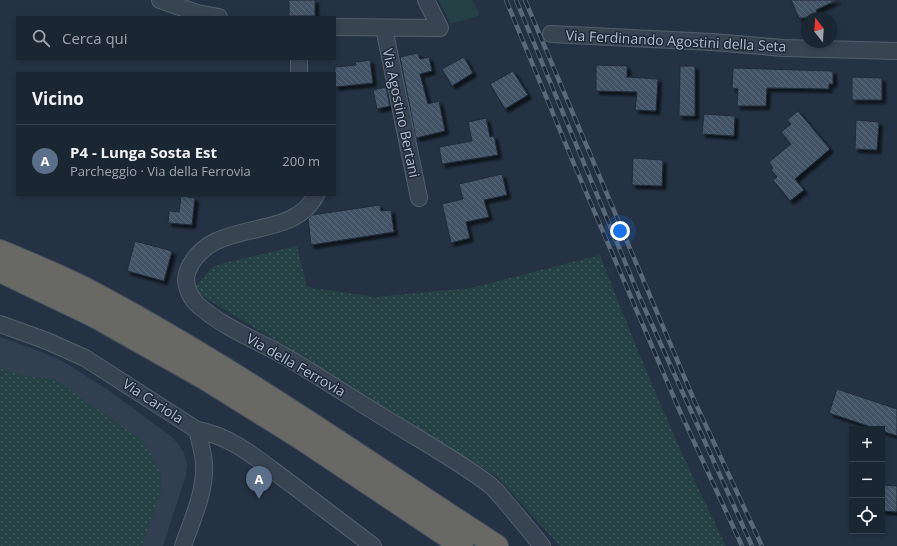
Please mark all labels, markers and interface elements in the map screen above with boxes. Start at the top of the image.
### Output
north arrow [801,12,837,48]
search box [16,16,336,60]
street label: Via Ferdinando Agostini della Seta [565,25,787,56]
icon: search [30,27,52,49]
text: Cerca qui [62,28,128,48]
street label: Via Agostino Bertani [379,47,424,179]
text: Vicino [32,87,84,110]
text: P4 - Lunga Sosta Est [70,142,217,162]
text: A [41,152,49,170]
text: 200 m [282,152,320,170]
text: Parcheggio · Via della Ferrovia [70,162,251,180]
your location [610,221,630,241]
street label: Via della Ferrovia [243,328,349,401]
street label: Via Cariola [119,374,187,427]
map controls [849,426,885,534]
button: + [849,426,885,462]
button: − [849,462,885,498]
pin: A [246,466,272,499]
button: locate [849,498,885,534]

